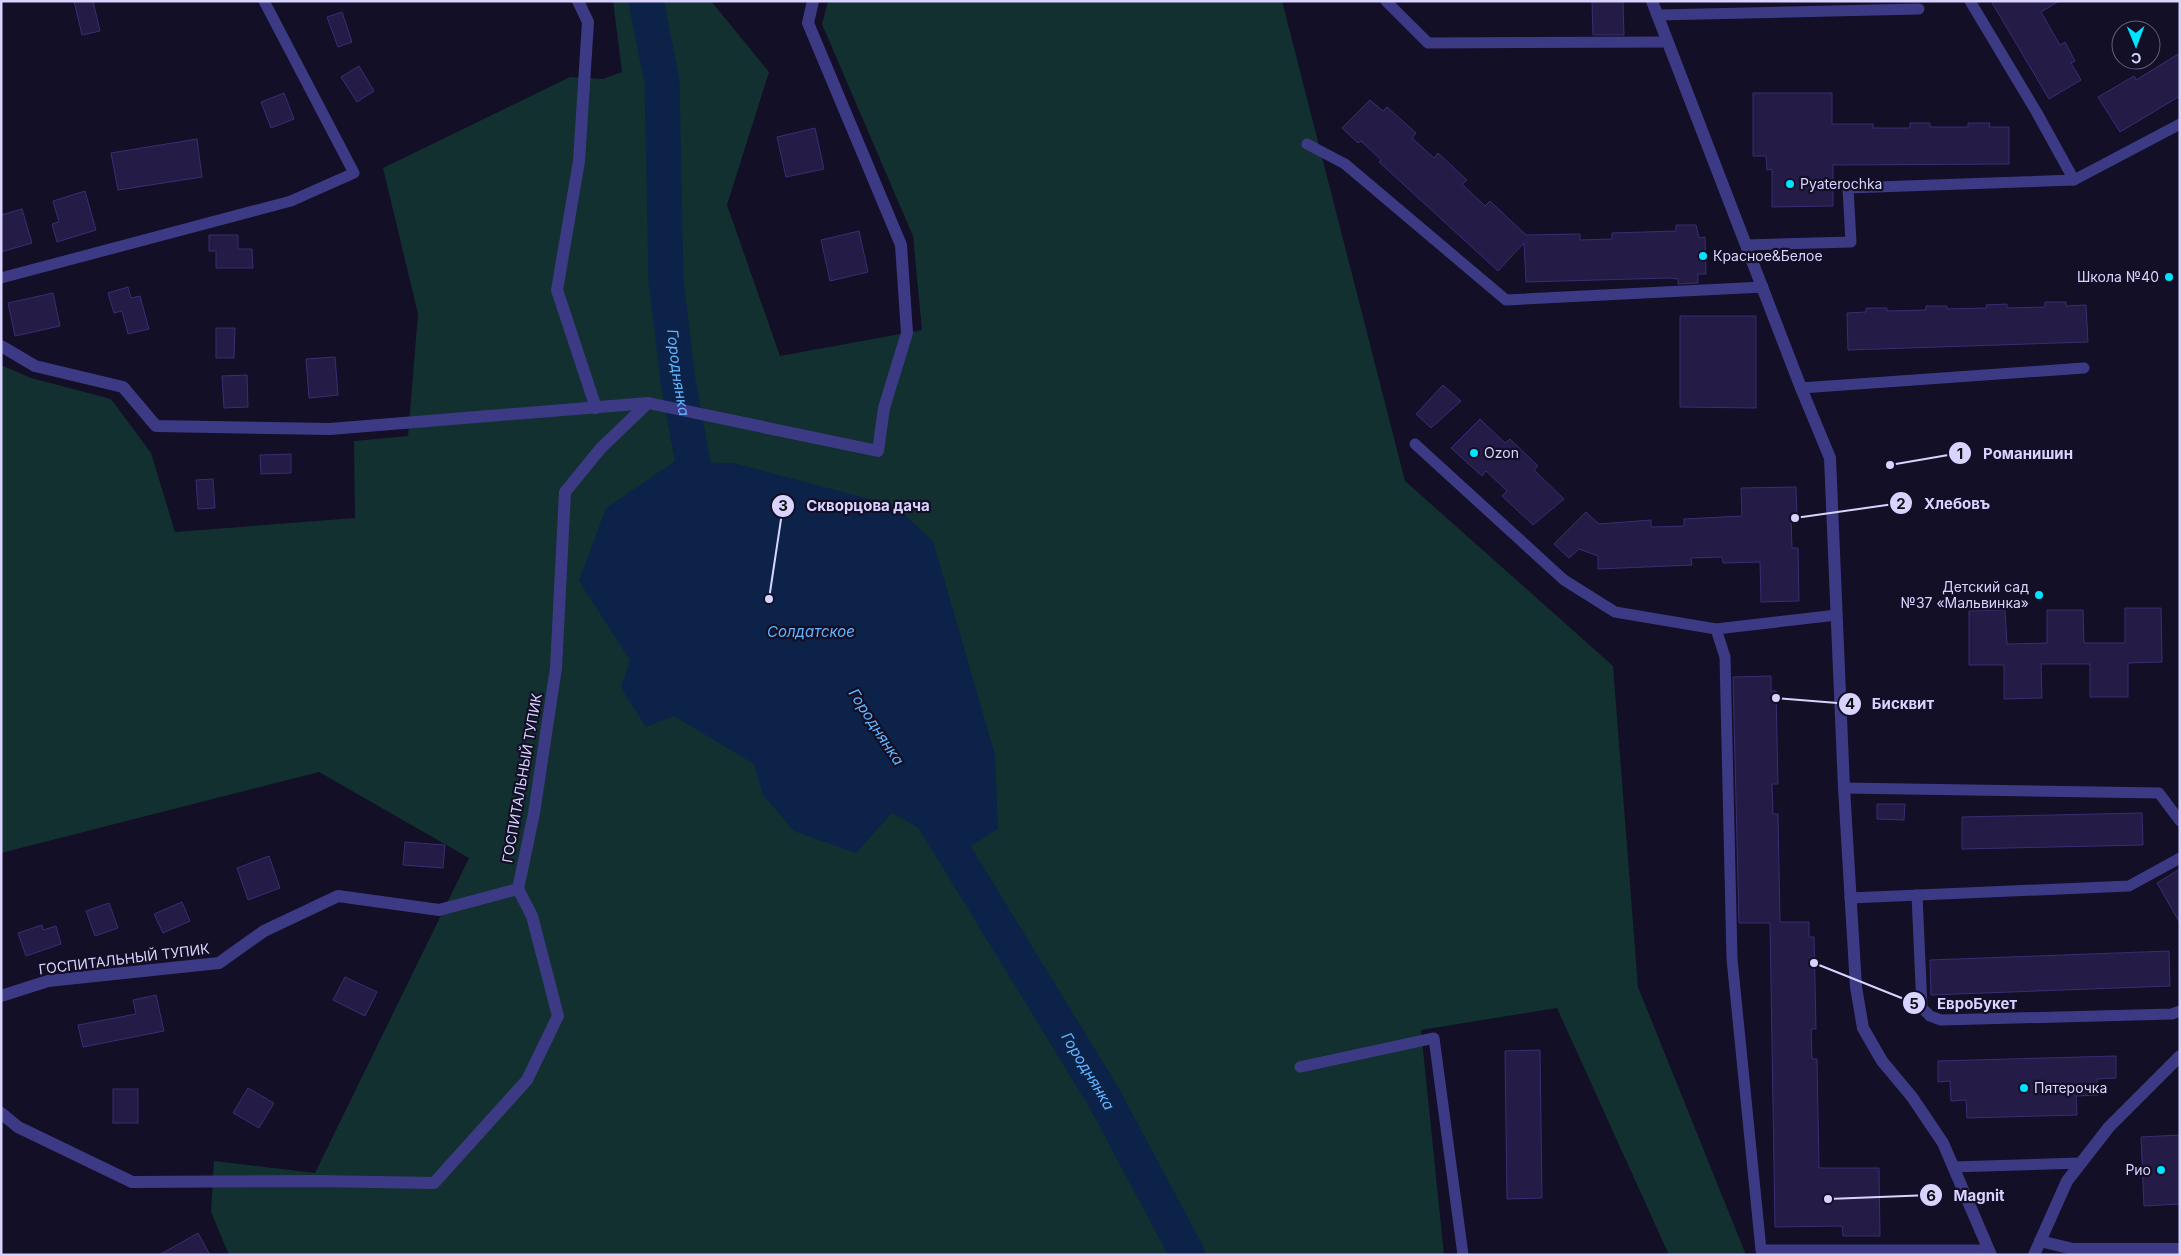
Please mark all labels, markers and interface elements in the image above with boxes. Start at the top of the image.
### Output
north arrow [2111,20,2161,70]
text: С [2131,50,2142,67]
place label: Pyaterochka [1800,175,1882,192]
marker: Pyaterochka [1784,178,1796,190]
place label: Красное&Белое [1713,247,1823,264]
marker: Красное&Белое [1697,250,1709,262]
place label: Школа №40 [2077,268,2159,285]
marker: Школа №40 [2163,271,2175,283]
water label: Городнянка [663,328,694,418]
callout: Романишин [1948,438,2082,468]
place label: Ozon [1484,444,1519,461]
text: 1 [1957,444,1963,463]
text: Романишин [1983,444,2073,463]
marker: Ozon [1468,447,1480,459]
callout: Хлебовъ [1888,488,2000,518]
callout: Скворцова дача [771,491,939,521]
text: 2 [1896,494,1906,513]
text: Хлебовъ [1924,494,1990,513]
text: 3 [778,496,788,515]
text: Скворцова дача [806,496,930,515]
place label: Детский сад №37 «Мальвинка» [1901,578,2029,611]
marker: Детский сад №37 «Мальвинка» [2033,589,2045,601]
water label: Солдатское [767,622,855,641]
water label: Городнянка [845,685,908,769]
callout: Бисквит [1837,689,1945,719]
street label: ГОСПИТАЛЬНЫЙ ТУПИК [497,691,545,864]
text: 4 [1845,694,1855,713]
text: Бисквит [1872,694,1934,713]
street label: ГОСПИТАЛЬНЫЙ ТУПИК [37,939,211,977]
callout: ЕвроБукет [1901,988,2027,1018]
text: 5 [1909,994,1919,1013]
text: ЕвроБукет [1937,994,2017,1013]
water label: Городнянка [1057,1029,1119,1113]
place label: Пятерочка [2034,1079,2107,1096]
marker: Пятерочка [2018,1082,2030,1094]
place label: Рио [2125,1161,2151,1178]
marker: Рио [2155,1164,2167,1176]
callout: Magnit [1918,1180,2014,1210]
text: 6 [1926,1186,1936,1205]
text: Magnit [1953,1186,2005,1205]

